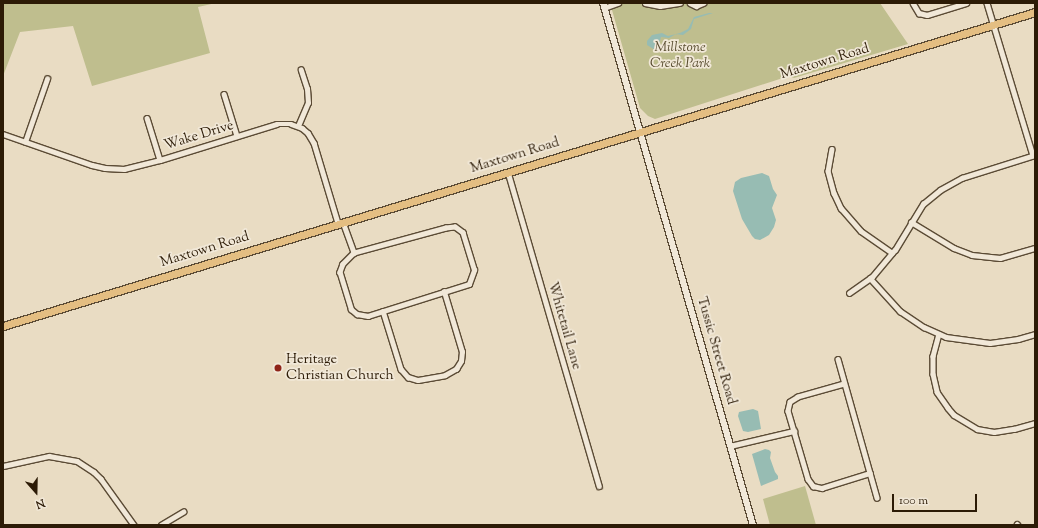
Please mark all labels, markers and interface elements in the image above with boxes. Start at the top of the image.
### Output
park label: Millstone Creek Park [650,40,710,72]
street label: Maxtown Road [779,41,871,83]
street label: Wake Drive [162,117,236,155]
street label: Maxtown Road [469,135,561,177]
street label: Maxtown Road [159,229,251,271]
street label: Whitetail Lane [543,280,585,372]
street label: Tussic Street Road [693,295,739,407]
place label: Heritage Christian Church [286,352,394,384]
marker: Heritage Christian Church [273,363,283,373]
north arrow [16,472,56,512]
scale bar [894,486,979,512]
text: 100 m [899,492,928,510]
text: N [33,494,47,512]

